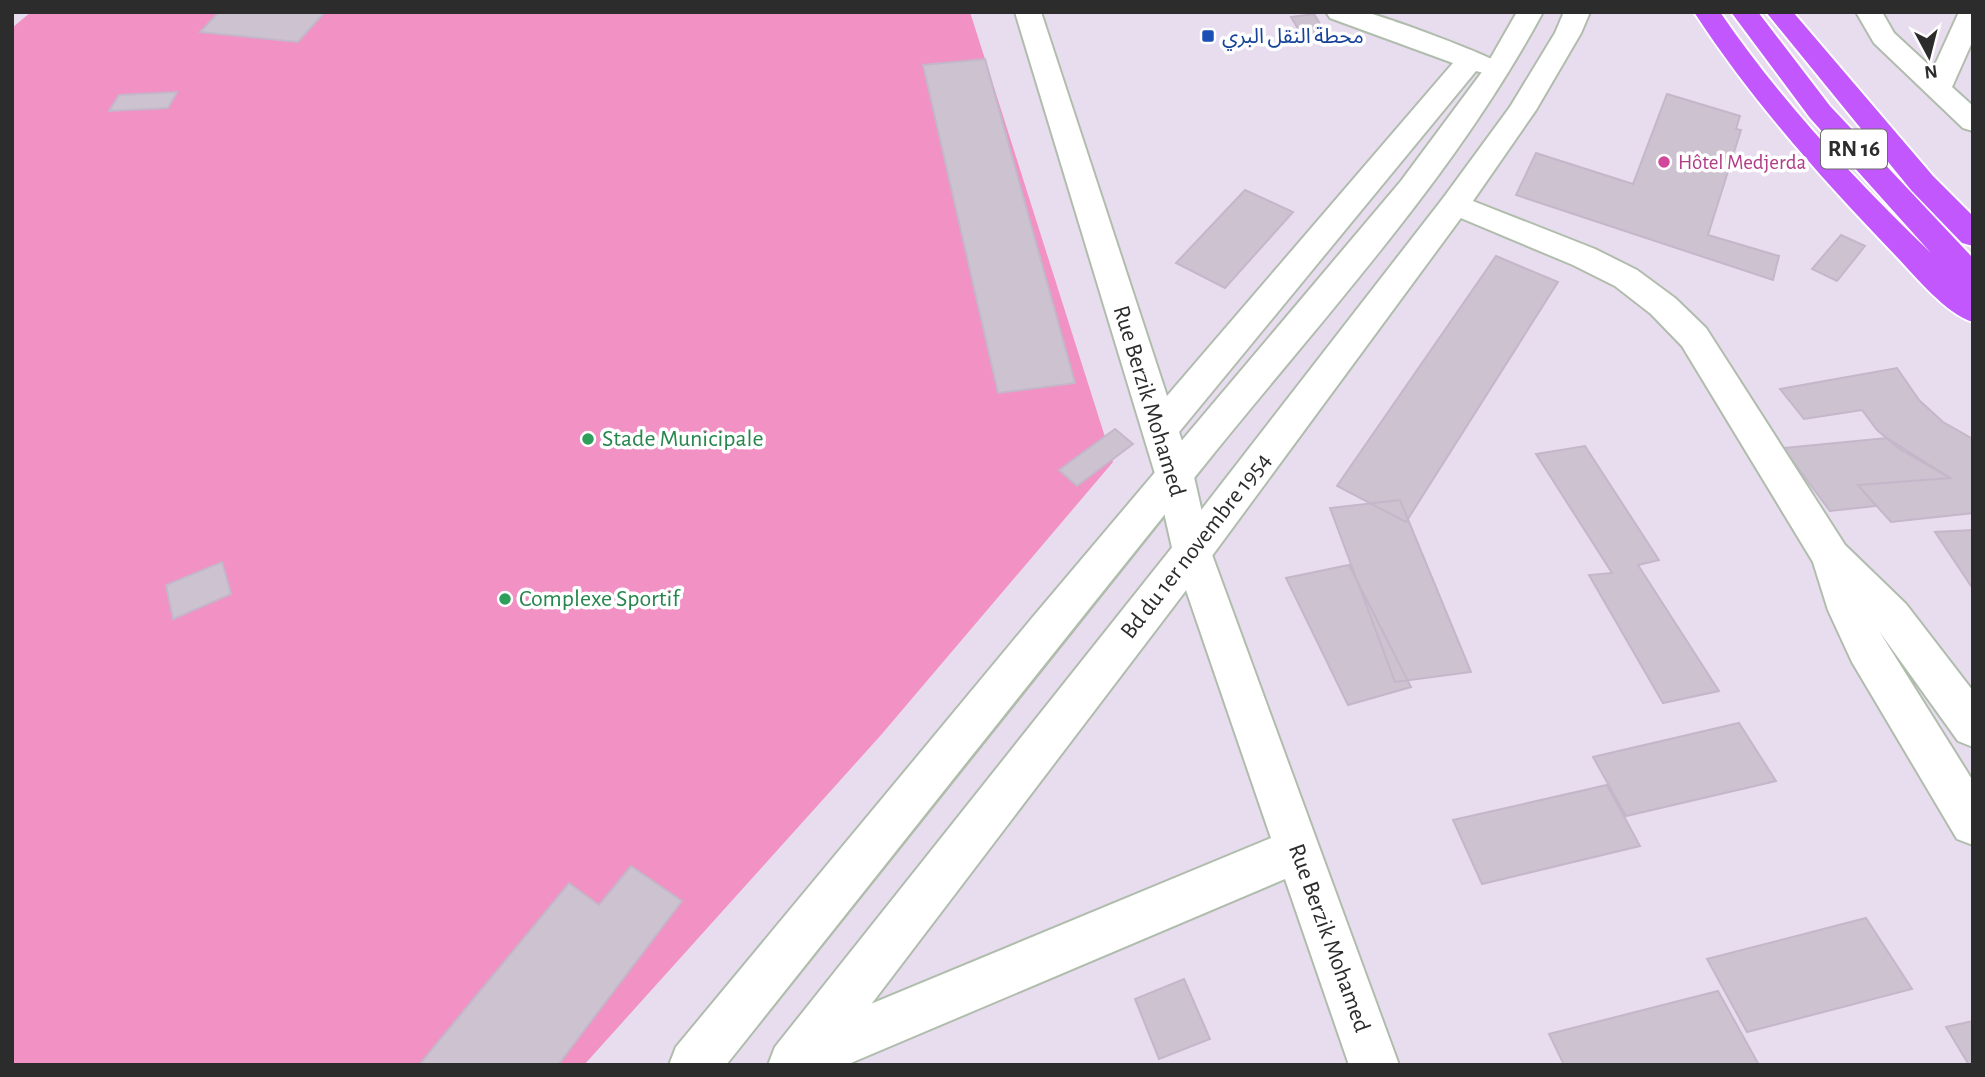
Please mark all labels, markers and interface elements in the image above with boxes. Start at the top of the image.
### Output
north arrow [1894,21,1964,91]
place label: محطة النقل البري [1222,26,1364,51]
marker: محطة النقل البري [1200,28,1216,44]
text: N [1923,61,1939,82]
road number: RN 16 [1821,130,1887,168]
place label: Hôtel Medjerda [1678,152,1807,173]
marker: Hôtel Medjerda [1656,154,1672,170]
street label: Rue Berzik Mohamed [1109,303,1189,499]
place label: Stade Municipale [602,427,764,451]
marker: Stade Municipale [580,431,596,447]
street label: Bd du 1er novembre 1954 [1116,449,1276,643]
place label: Complexe Sportif [519,587,681,611]
marker: Complexe Sportif [497,591,513,607]
street label: Rue Berzik Mohamed [1284,841,1374,1035]

